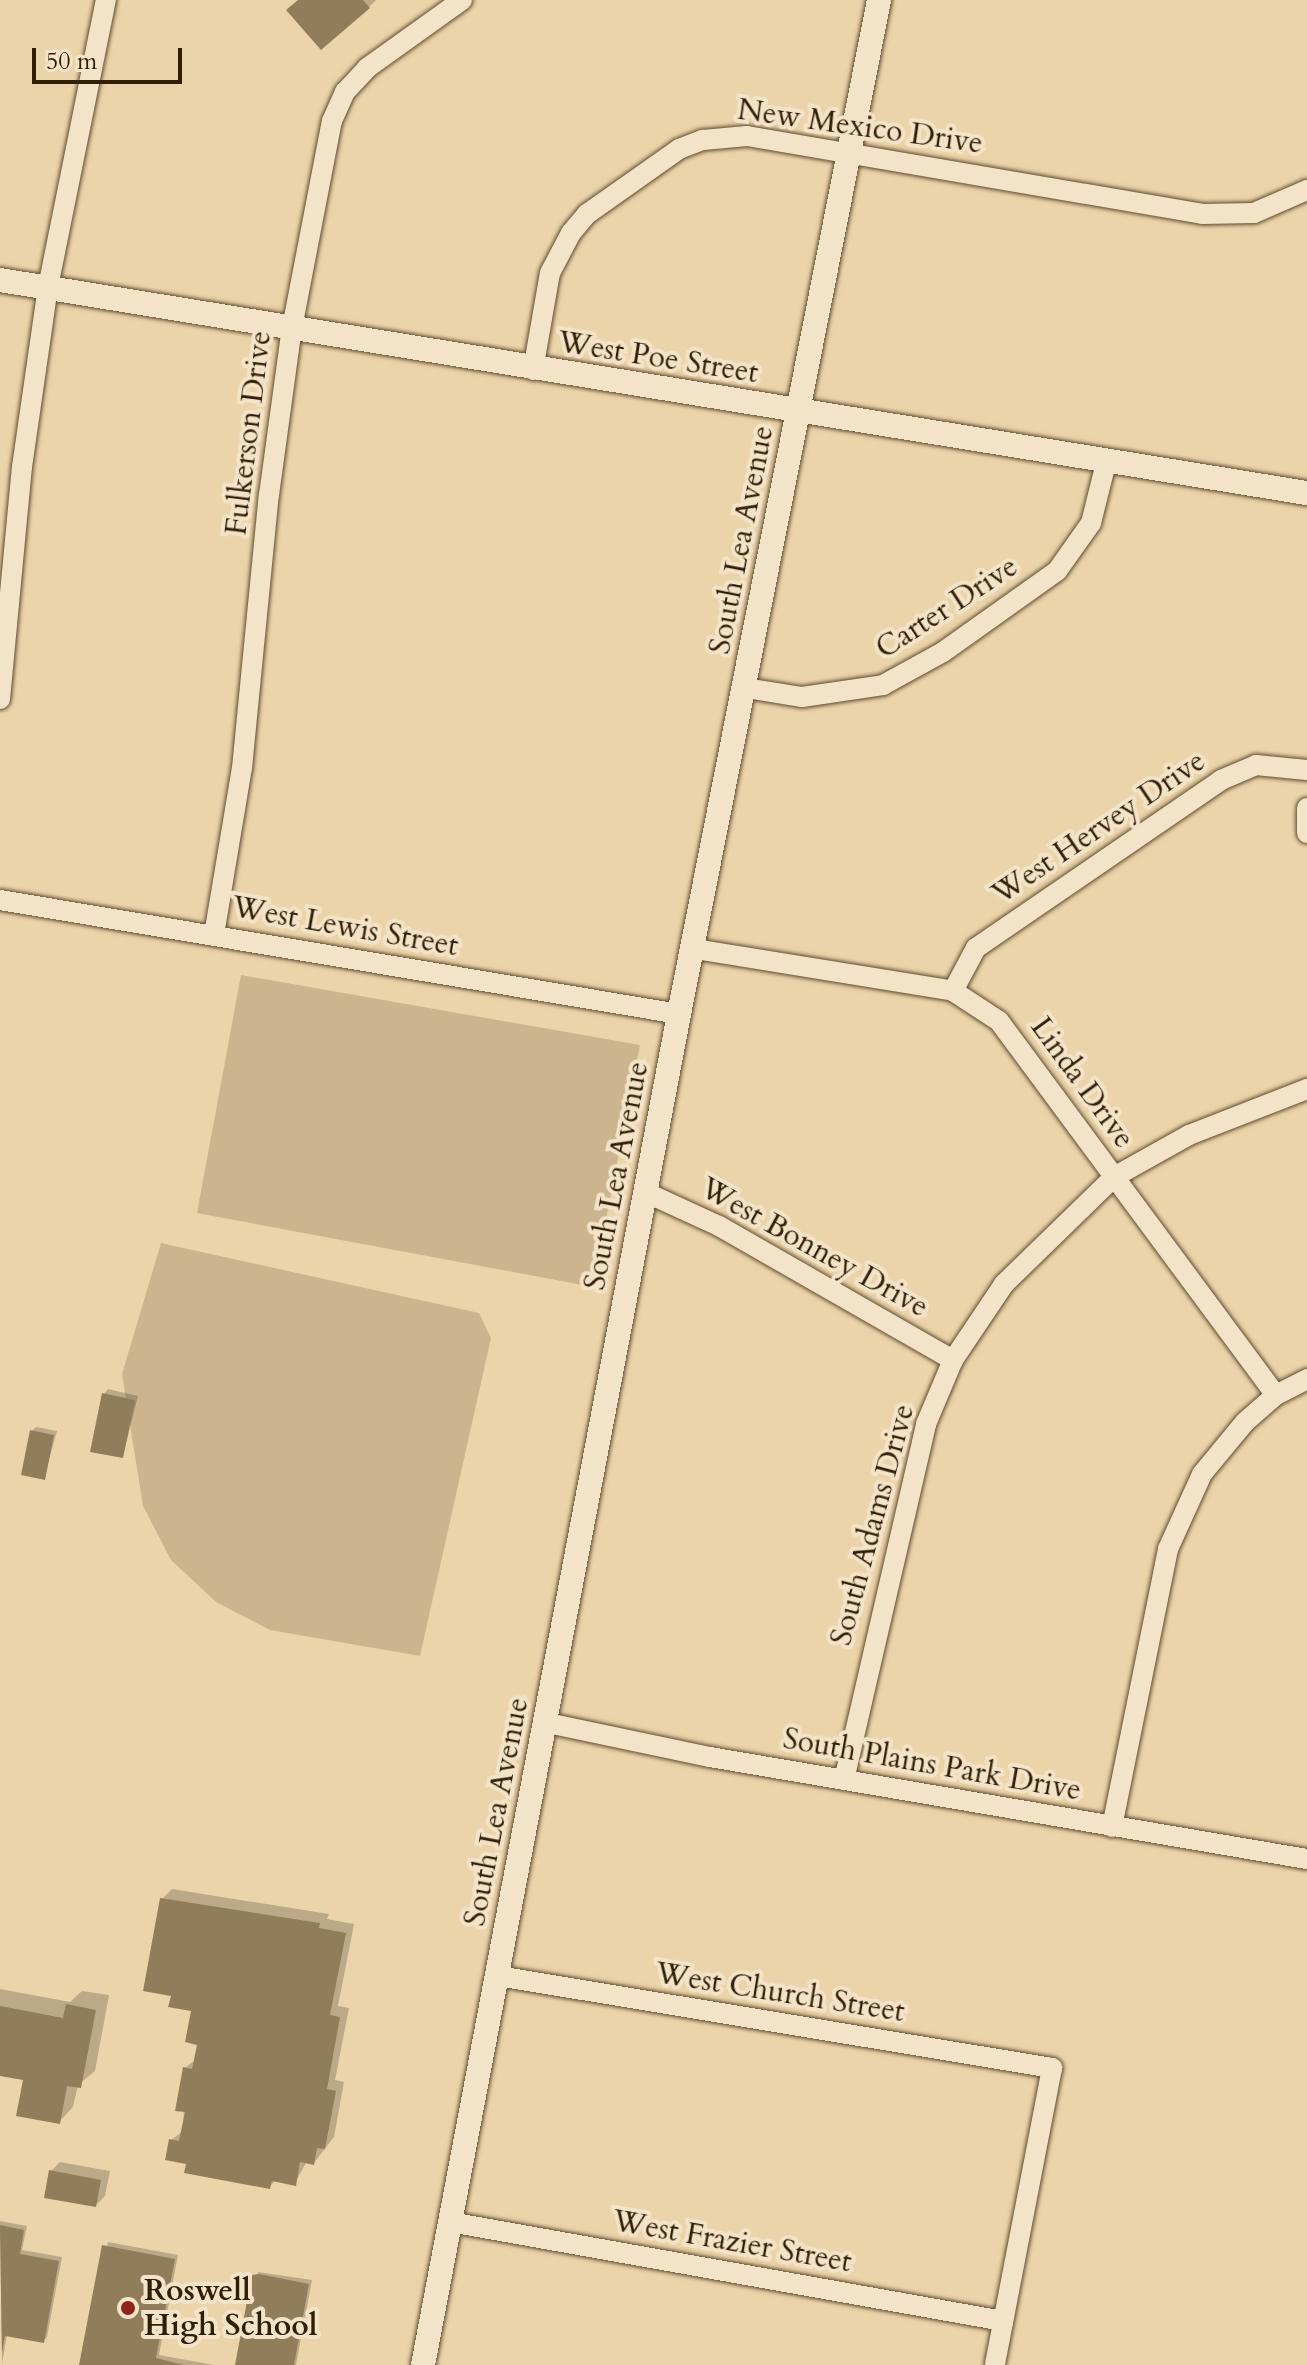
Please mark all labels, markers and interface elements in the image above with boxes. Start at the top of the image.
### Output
scale bar [36,32,186,82]
text: 50 m [46,45,97,78]
street label: New Mexico Drive [735,92,985,162]
street label: West Poe Street [555,324,761,392]
street label: Fulkerson Drive [219,329,279,537]
street label: South Lea Avenue [702,423,782,657]
street label: Carter Drive [869,549,1025,667]
street label: West Hervey Drive [986,743,1212,913]
street label: West Lewis Street [229,889,461,965]
street label: Linda Drive [1022,1010,1142,1156]
street label: South Lea Avenue [577,1059,657,1293]
street label: West Bonney Drive [694,1170,934,1326]
street label: South Adams Drive [824,1401,922,1649]
street label: South Lea Avenue [457,1695,537,1929]
street label: South Plains Park Drive [780,1721,1084,1809]
street label: West Church Street [653,1956,907,2030]
street label: West Frazier Street [610,2203,854,2281]
place label: Roswell High School [144,2273,318,2344]
marker: Roswell High School [119,2299,137,2317]

